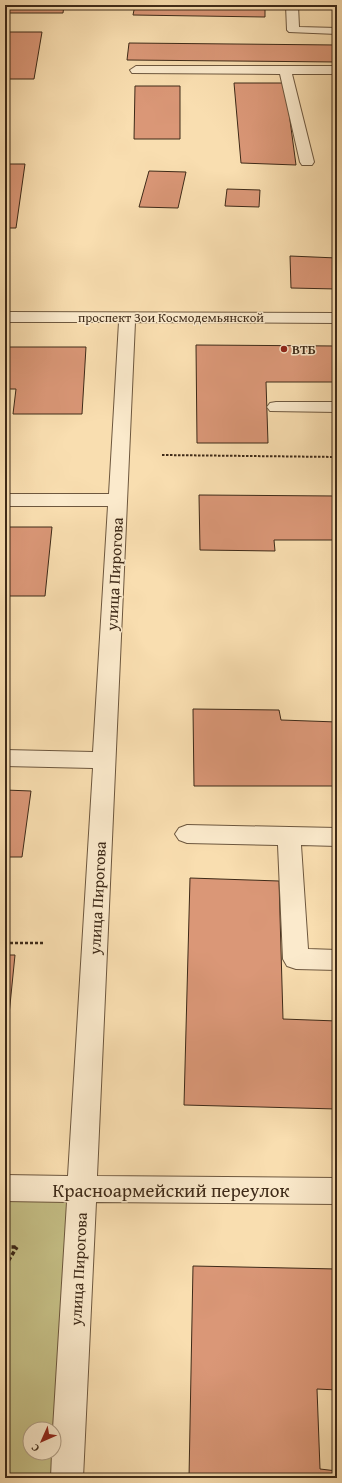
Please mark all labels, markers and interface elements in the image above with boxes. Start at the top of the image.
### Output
street label: проспект Зои Космодемьянской [78,308,264,327]
place label: ВТБ [292,340,316,359]
marker: ВТБ [279,344,289,354]
street label: улица Пирогова [99,516,129,632]
street label: улица Пирогова [82,840,112,956]
street label: Красноармейский переулок [53,1176,290,1204]
street label: улица Пирогова [63,1211,93,1327]
north arrow [22,1421,62,1461]
text: С [27,1440,43,1456]

